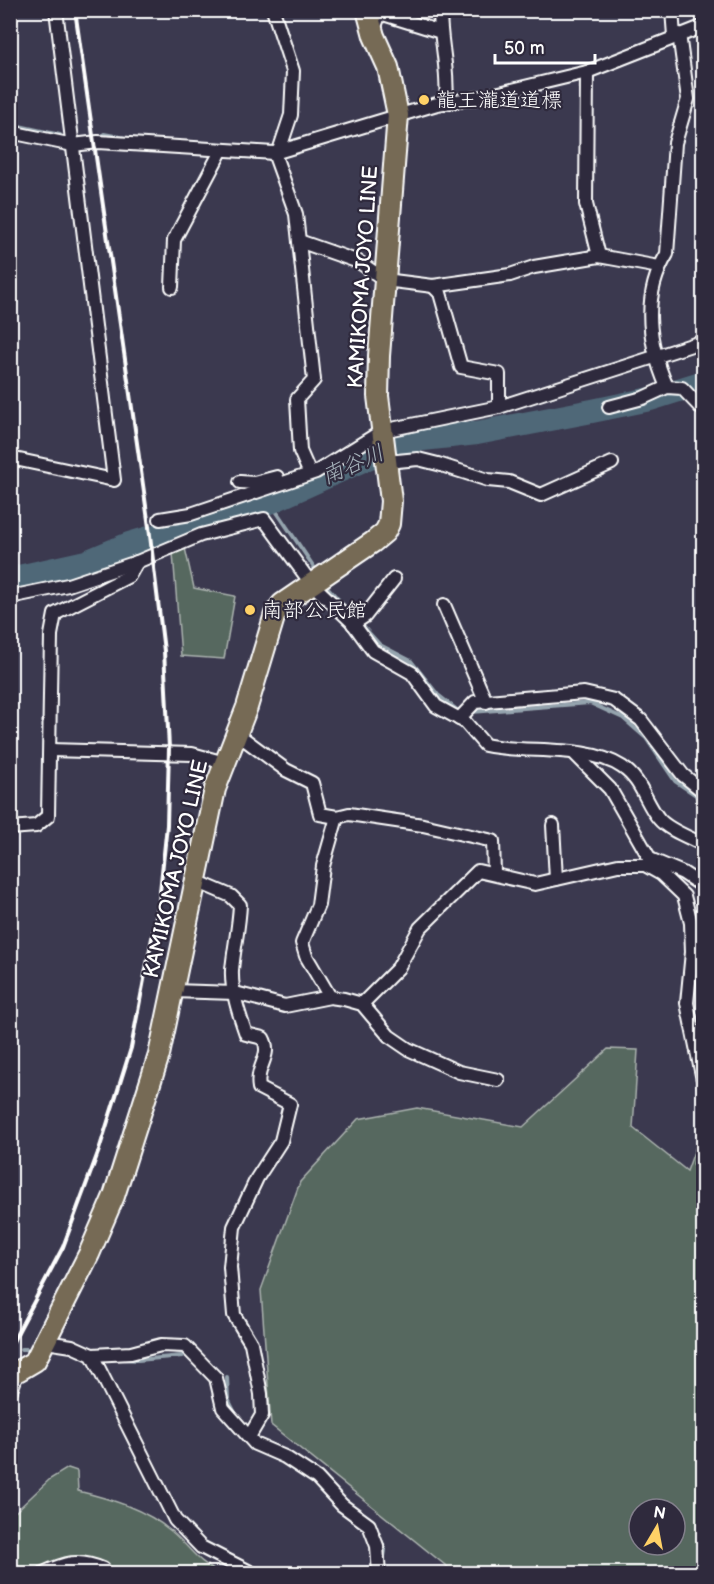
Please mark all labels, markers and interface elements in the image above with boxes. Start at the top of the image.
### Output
scale bar [495,27,596,65]
text: 50 m [504,38,545,59]
place label: 龍王瀧道道標 [436,88,562,113]
marker: 龍王瀧道道標 [417,93,431,107]
street label: KAMIKOMA JOYO LINE [343,165,383,389]
water label: 南谷川 [317,439,389,491]
place label: 南部公民館 [262,598,367,623]
marker: 南部公民館 [243,603,257,617]
street label: KAMIKOMA JOYO LINE [139,757,213,981]
north arrow [627,1497,687,1557]
text: N [652,1503,667,1524]

